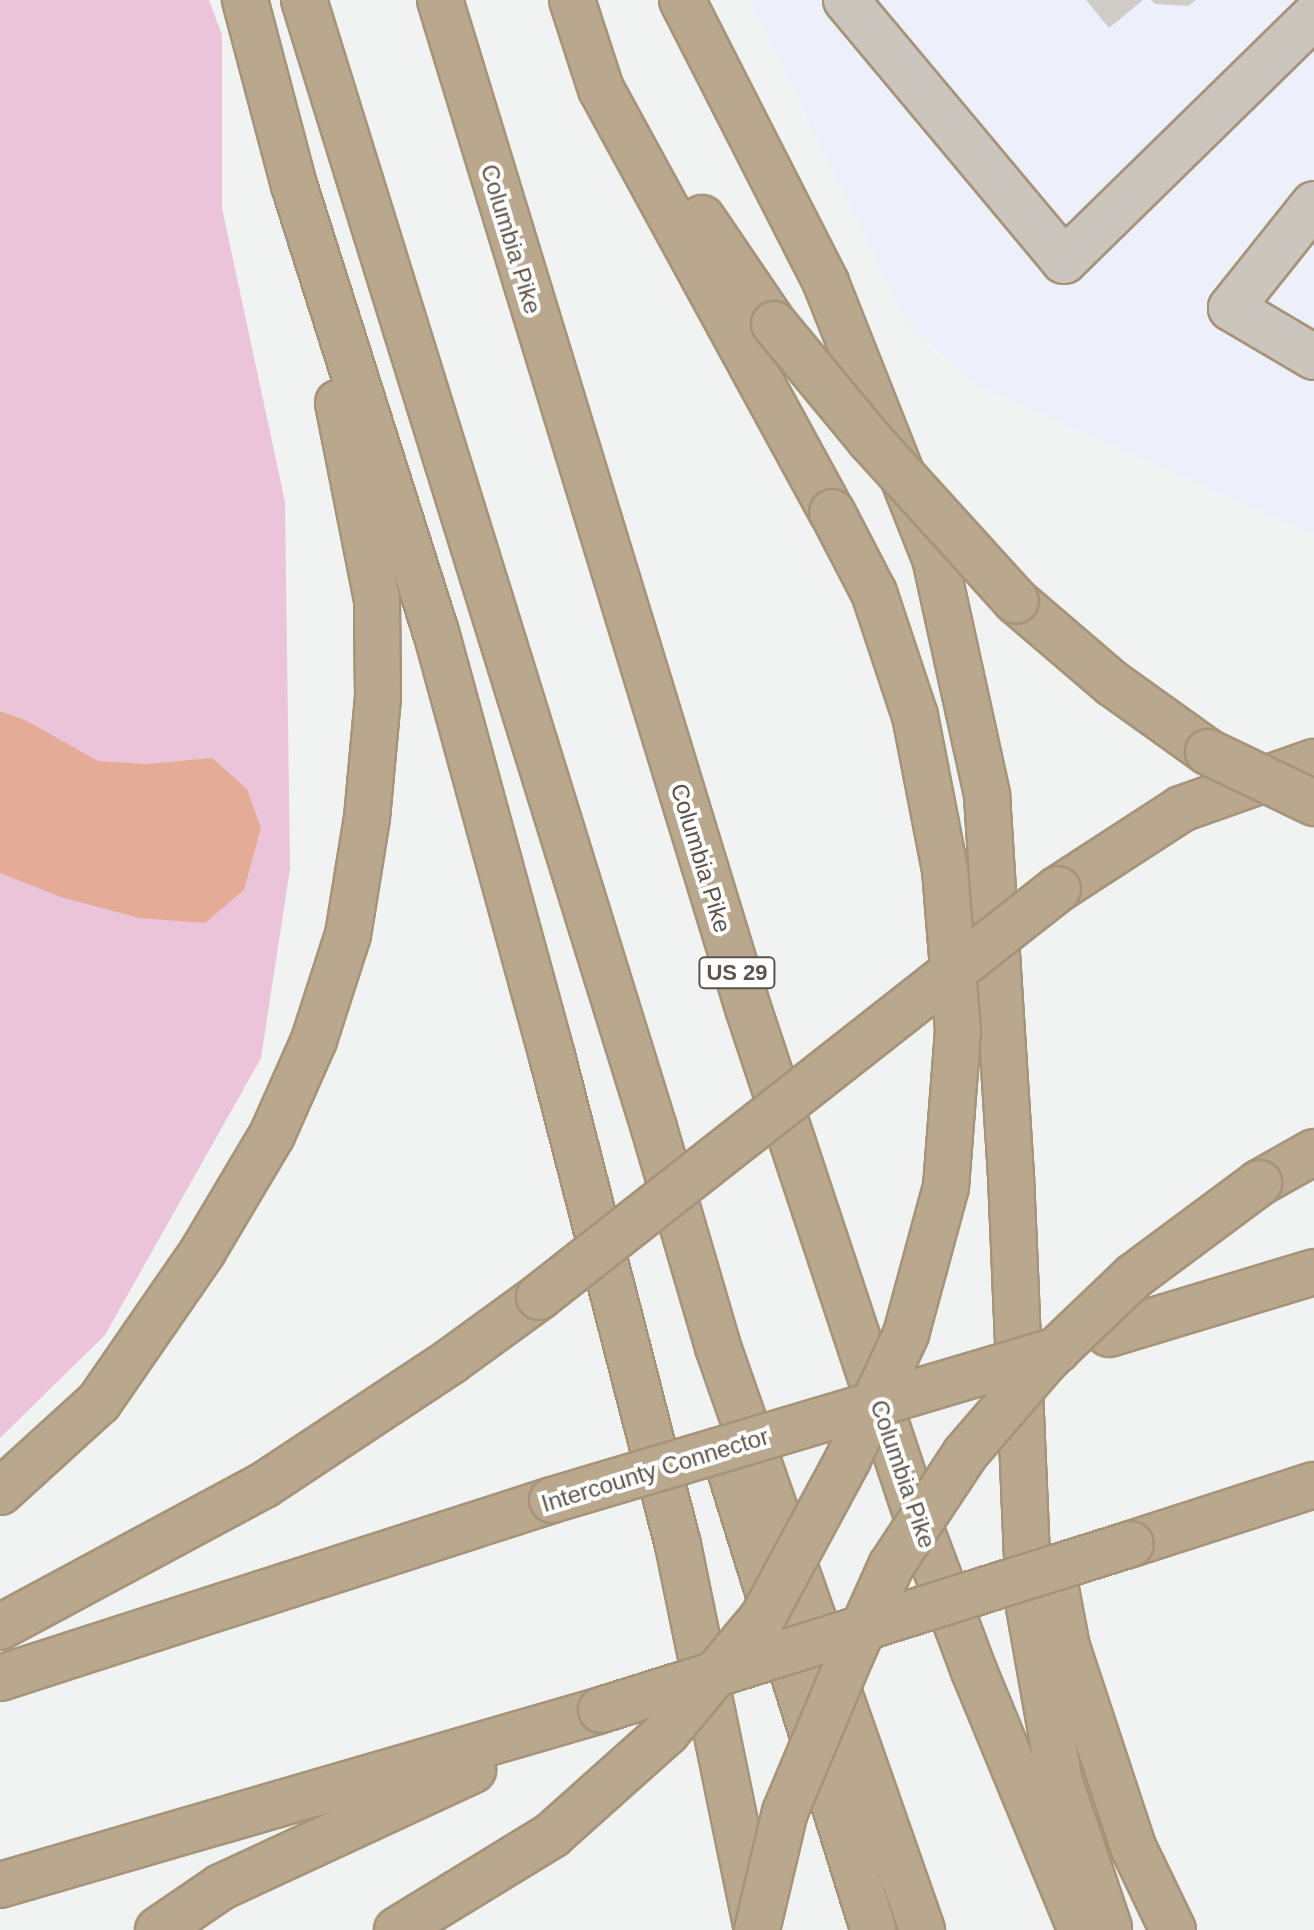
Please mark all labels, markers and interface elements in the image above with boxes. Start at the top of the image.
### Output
street label: Columbia Pike [475,161,547,317]
street label: Columbia Pike [665,780,737,936]
road number: US 29 [697,955,777,991]
street label: Columbia Pike [864,1396,942,1552]
street label: Intercounty Connector [538,1422,772,1518]

